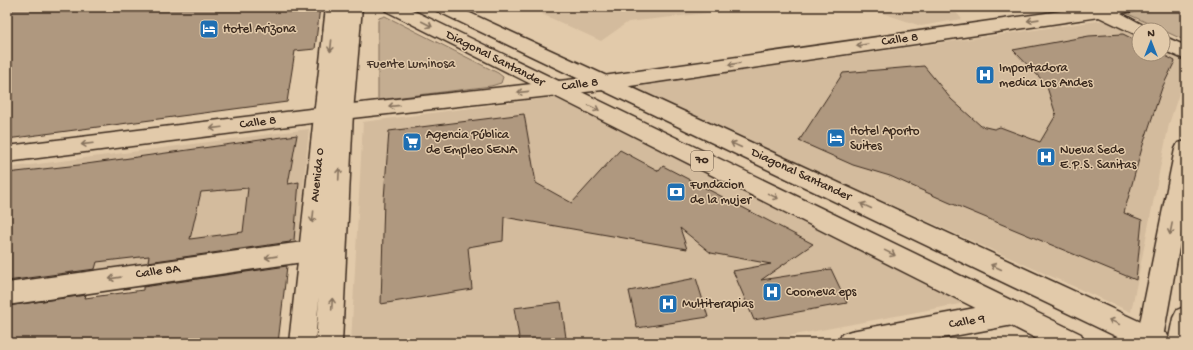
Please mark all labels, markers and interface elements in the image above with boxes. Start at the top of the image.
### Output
one-way arrow [1027,16,1040,24]
hotel icon: Hotel Arizona [198,18,220,40]
one-way arrow [421,21,433,29]
place label: Hotel Arizona [223,22,297,37]
north arrow [1131,22,1171,62]
street label: Diagonal Santander [442,27,548,91]
text: N [1147,28,1155,40]
street label: Calle 8 [881,30,919,50]
one-way arrow [327,39,335,52]
one-way arrow [856,41,869,49]
park label: Fuente Luminosa [366,57,456,72]
one-way arrow [728,60,741,68]
place label: Importadora medica Los Andes [999,61,1094,91]
hospital icon: Importadora medica Los Andes [974,64,996,86]
street label: Calle 8 [561,75,599,95]
one-way arrow [517,88,530,96]
one-way arrow [388,103,401,110]
one-way arrow [587,104,599,112]
street label: Calle 8 [239,113,277,133]
place label: Hotel Aporto Suites [850,124,920,154]
one-way arrow [210,125,223,132]
hotel icon: Hotel Aporto Suites [825,127,847,149]
place label: Agencia Pública de Empleo SENA [426,128,518,158]
supermarket icon: Agencia Pública de Empleo SENA [401,131,423,153]
one-way arrow [81,141,94,148]
one-way arrow [730,141,742,148]
place label: Nueva Sede E.P.S. Sanitas [1060,143,1137,173]
street label: Diagonal Santander [748,145,855,205]
hospital icon: Nueva Sede E.P.S. Sanitas [1035,146,1057,168]
street label: Avenida 0 [308,147,328,203]
road number: 70 [691,151,713,171]
one-way arrow [336,168,343,181]
place label: Fundacion de la mujer [689,178,752,208]
bank icon: Fundacion de la mujer [665,181,687,203]
one-way arrow [767,193,779,200]
one-way arrow [860,202,872,209]
one-way arrow [310,210,317,223]
one-way arrow [1166,222,1174,235]
one-way arrow [884,250,896,257]
one-way arrow [265,253,278,260]
street label: Calle 8A [135,261,182,283]
one-way arrow [991,263,1003,270]
one-way arrow [109,274,122,282]
hospital icon: Coomeva eps [761,281,783,303]
place label: Coomeva eps [786,285,858,300]
hospital icon: Multiterapias [657,293,679,315]
place label: Multiterapias [682,297,754,312]
one-way arrow [328,298,335,311]
street label: Calle 9 [948,311,987,333]
one-way arrow [1108,318,1120,325]

